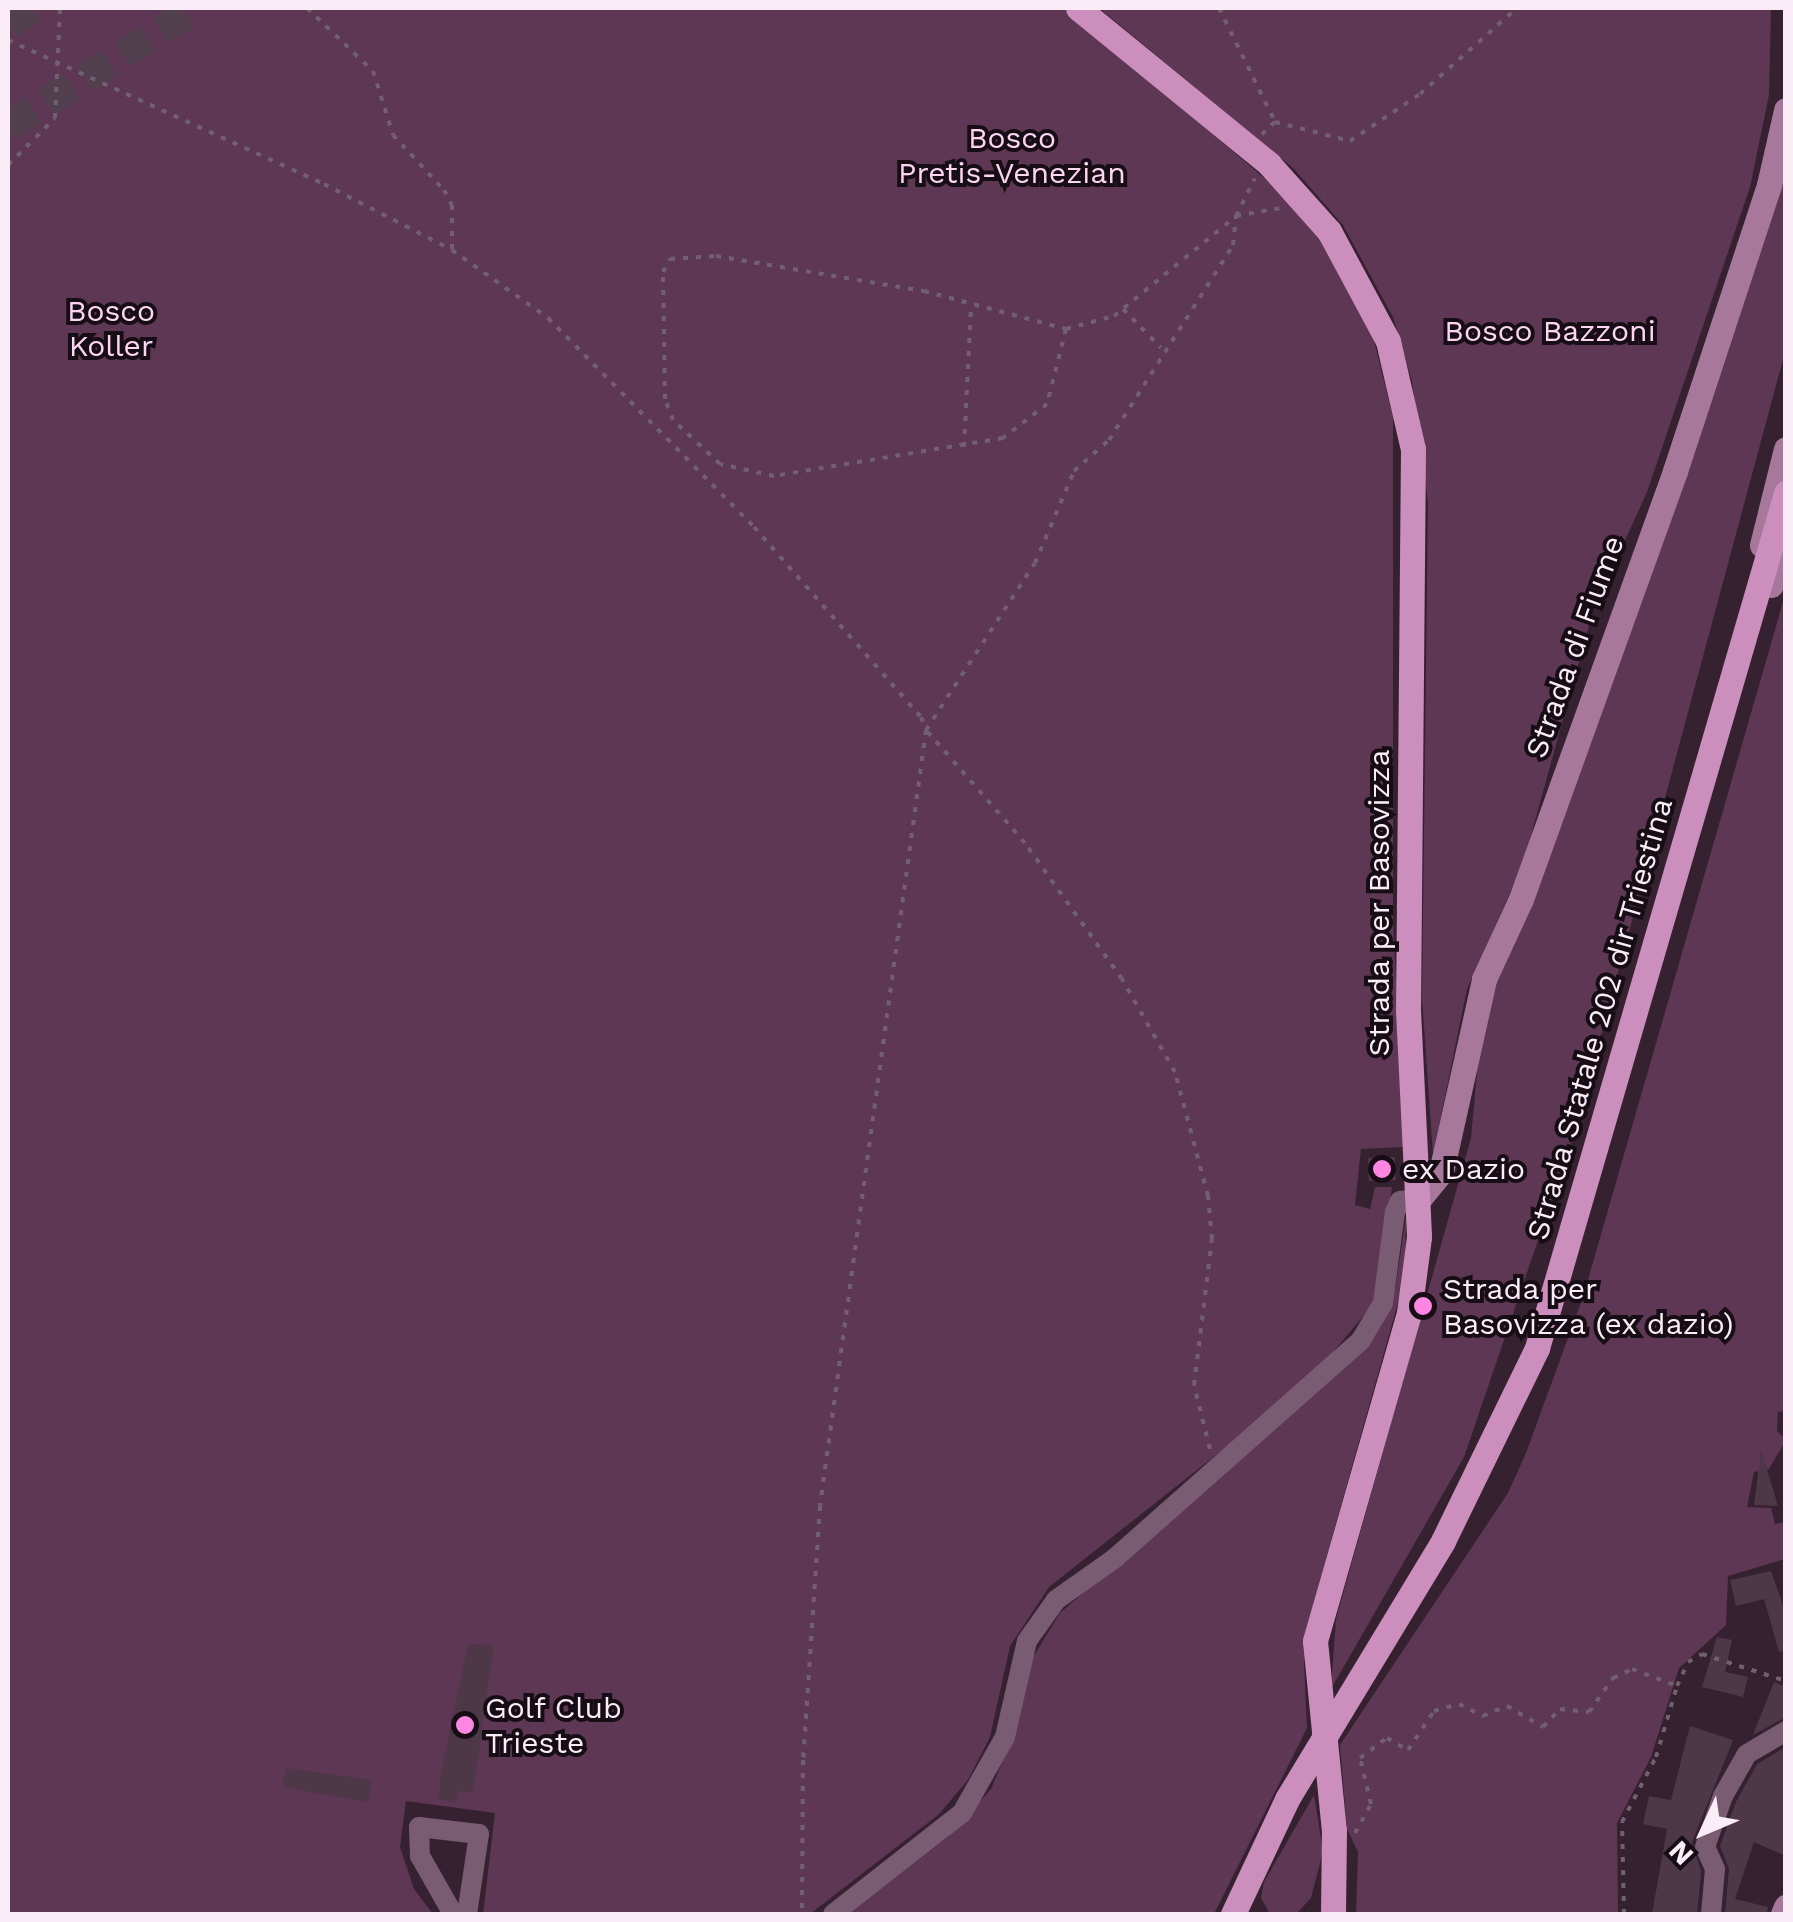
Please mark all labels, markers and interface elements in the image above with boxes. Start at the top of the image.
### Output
park label: Bosco Pretis-Venezian [898,120,1126,190]
park label: Bosco Koller [67,293,155,364]
park label: Bosco Bazzoni [1444,313,1656,349]
street label: Strada di Fiume [1518,531,1632,763]
street label: Strada per Basovizza [1361,749,1397,1057]
street label: Strada Statale 202 dir Triestina [1519,793,1681,1245]
place label: ex Dazio [1402,1151,1526,1187]
marker: ex Dazio [1371,1158,1393,1180]
place label: Strada per Basovizza (ex dazio) [1443,1271,1735,1342]
marker: Strada per Basovizza (ex dazio) [1412,1295,1434,1317]
place label: Golf Club Trieste [485,1690,623,1760]
marker: Golf Club Trieste [454,1714,476,1736]
north arrow [1653,1782,1753,1882]
text: N [1662,1834,1700,1872]

